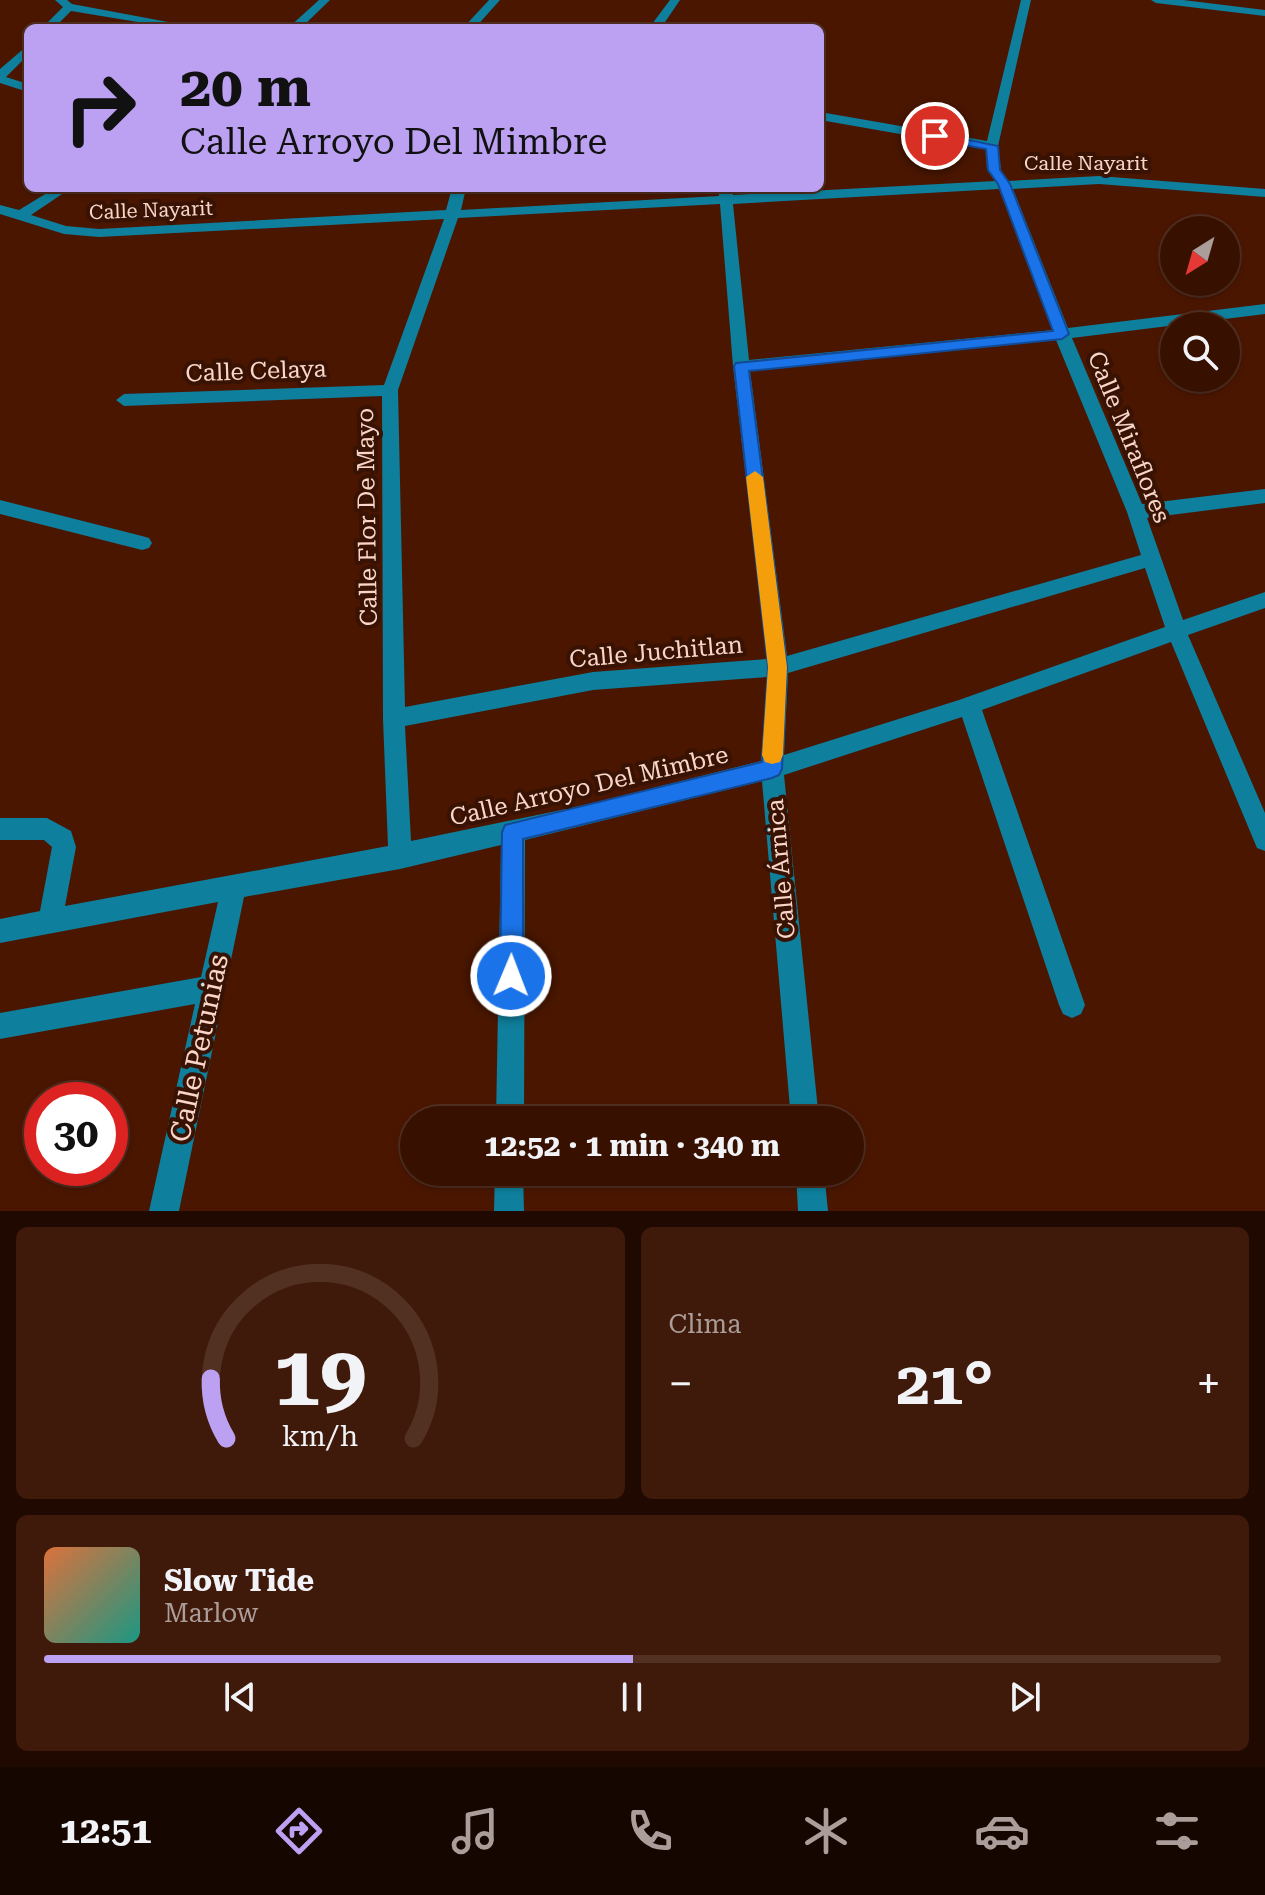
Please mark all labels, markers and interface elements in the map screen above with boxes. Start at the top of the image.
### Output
text: 20 m [180,54,311,120]
icon: right [48,56,152,160]
pin [901,102,969,170]
icon: arrive [913,114,957,158]
text: Calle Arroyo Del Mimbre [180,121,607,163]
street label: Calle Nayarit [1024,151,1149,175]
street label: Calle Nayarit [89,196,214,224]
north arrow [1160,216,1240,296]
map controls [1160,216,1240,392]
button: search [1160,312,1240,392]
street label: Calle Miraflores [1082,347,1176,527]
street label: Calle Celaya [185,355,327,387]
street label: Calle Flor De Mayo [351,408,383,626]
street label: Calle Juchitlan [568,630,744,674]
street label: Calle Arroyo Del Mimbre [447,740,731,832]
street label: Calle Árnica [760,798,801,940]
position arrow [469,934,553,1018]
street label: Calle Petunias [163,951,235,1145]
speed limit sign: 30 [24,1082,128,1186]
text: 12:52 · 1 min · 340 m [484,1128,780,1163]
text: Clima [669,1309,741,1339]
text: 19 [274,1328,367,1425]
text: 21° [896,1348,993,1419]
text: − [669,1358,693,1410]
text: + [1196,1358,1221,1410]
text: km/h [282,1419,359,1453]
text: Slow Tide [164,1563,314,1598]
text: Marlow [164,1598,258,1628]
icon: previous [218,1675,262,1719]
icon: pause [610,1675,654,1719]
icon: next [1003,1675,1047,1719]
icon: directions [271,1803,327,1859]
icon: music [447,1803,503,1859]
icon: phone [622,1803,678,1859]
icon: climate [798,1803,854,1859]
icon: car [974,1803,1030,1859]
icon: filters [1149,1803,1205,1859]
text: 12:51 [60,1810,152,1852]

